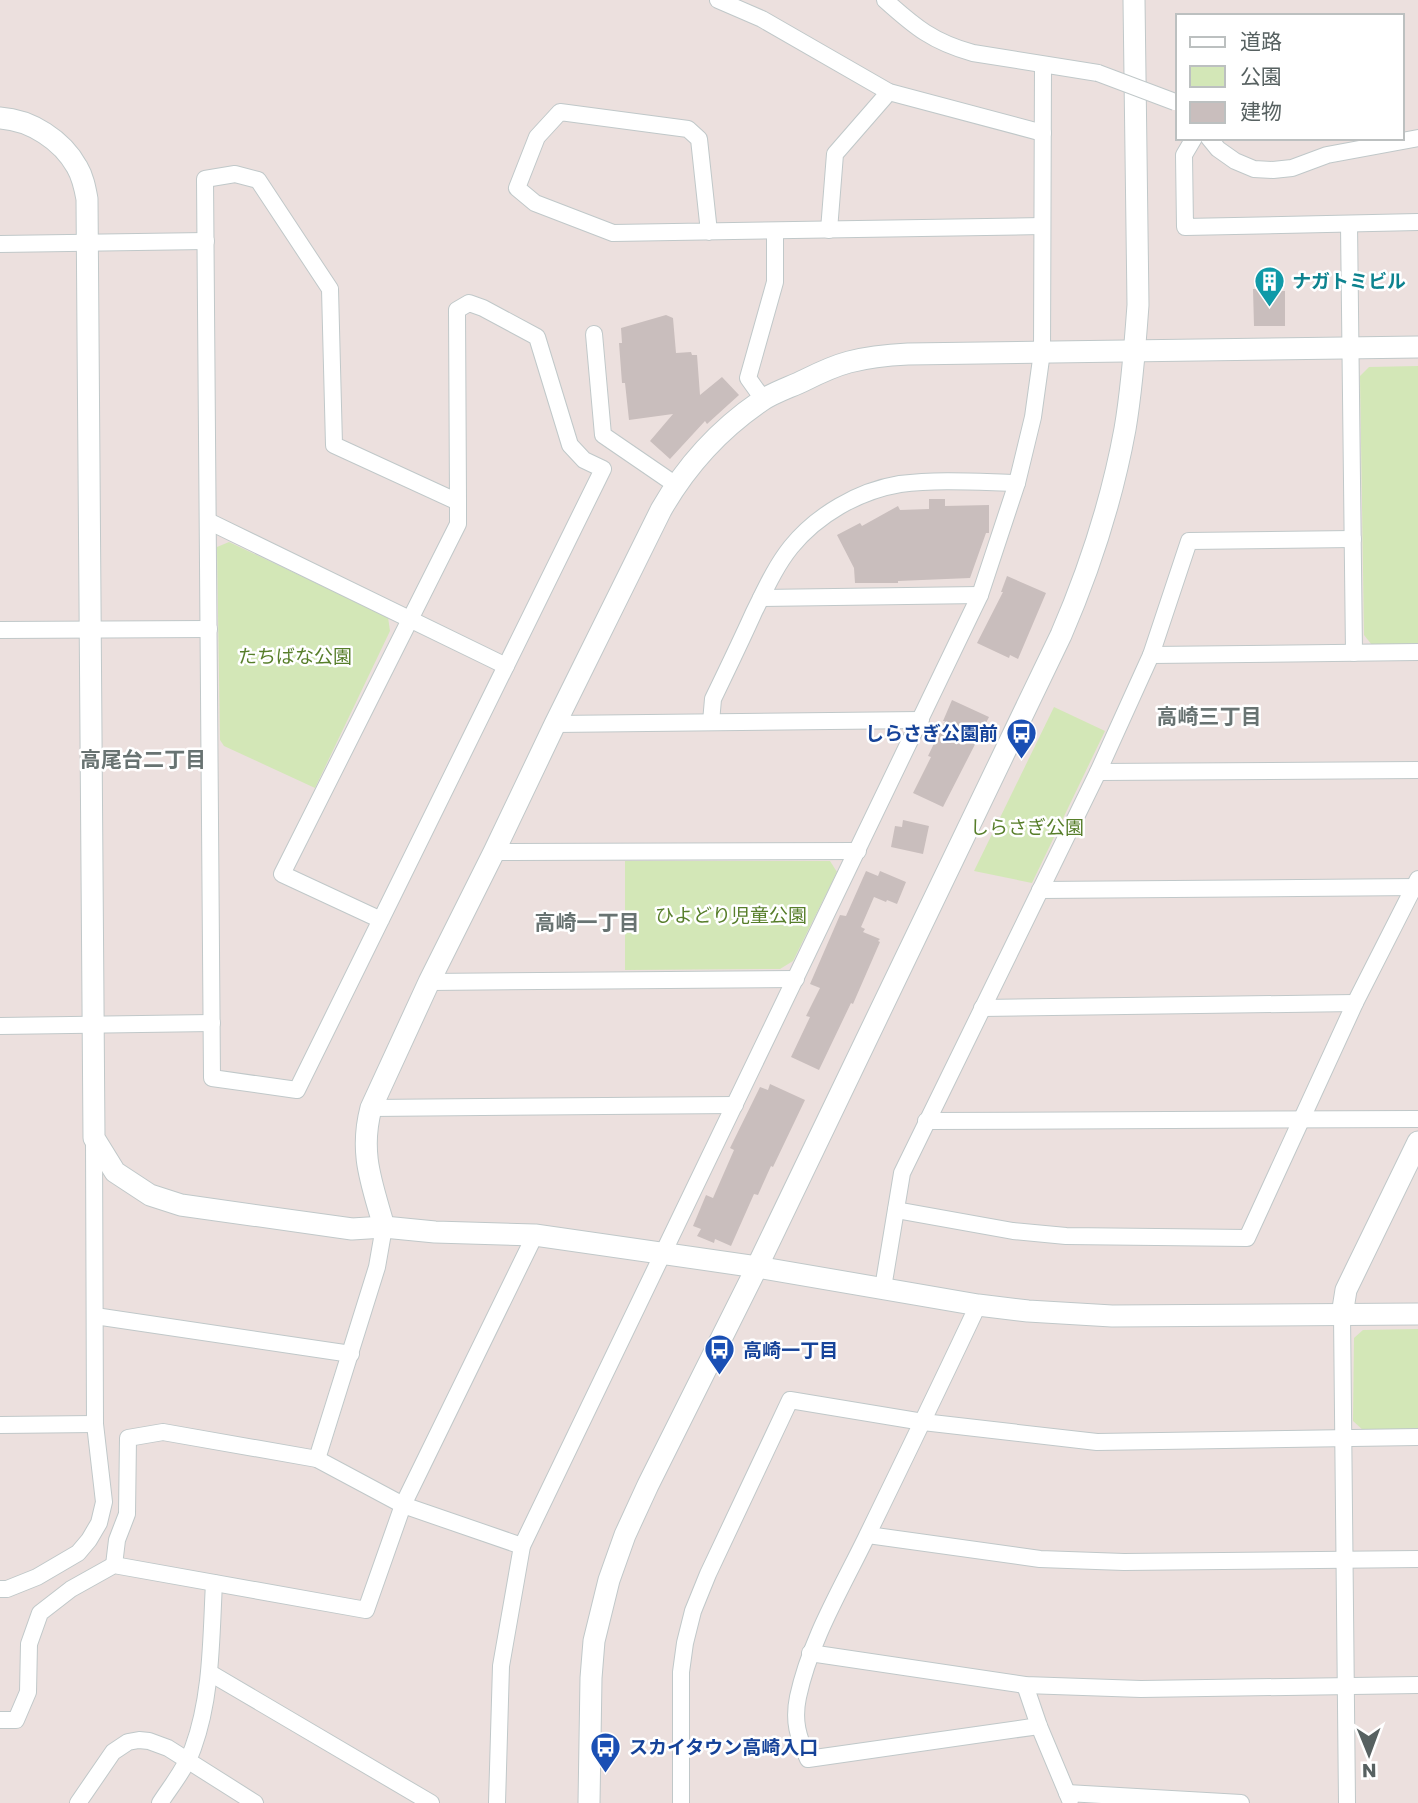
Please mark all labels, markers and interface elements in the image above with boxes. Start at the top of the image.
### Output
legend [1176,14,1404,140]
text: 道路 [1240,27,1282,56]
text: 公園 [1240,62,1282,91]
text: 建物 [1240,97,1282,126]
building icon: ナガトミビル [1252,264,1286,308]
place label: ナガトミビル [1292,268,1406,295]
park label: たちばな公園 [238,643,352,670]
district label: 高崎三丁目 [1157,702,1262,731]
bus stop icon: しらさぎ公園前 [1004,716,1038,760]
place label: しらさぎ公園前 [865,720,998,747]
district label: 高尾台二丁目 [80,745,206,774]
park label: しらさぎ公園 [970,814,1084,841]
park label: ひよどり児童公園 [655,902,807,929]
district label: 高崎一丁目 [535,908,640,937]
bus stop icon: 高崎一丁目 [703,1333,737,1377]
place label: 高崎一丁目 [743,1337,838,1364]
north arrow [1334,1719,1404,1789]
bus stop icon: スカイタウン高崎入口 [589,1730,623,1774]
place label: スカイタウン高崎入口 [629,1734,818,1761]
text: N [1362,1757,1377,1784]

